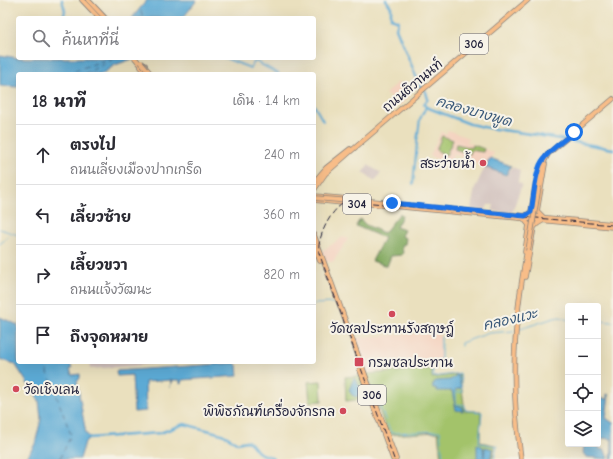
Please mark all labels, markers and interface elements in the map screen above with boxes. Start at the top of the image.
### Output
search box [16,16,316,60]
icon: search [30,27,52,49]
text: ค้นหาที่นี่ [62,31,119,49]
road number: 306 [460,34,488,54]
street label: ถนนติวานนท์ [378,54,446,115]
text: 18 นาที [32,92,86,111]
text: เดิน · 1.4 km [232,93,300,108]
water label: คลองบางพูด [434,93,515,133]
route start [565,123,583,141]
text: ตรงไป [70,136,116,154]
icon: ahead [32,144,54,166]
text: 240 m [264,147,300,162]
place label: สระว่ายน้ำ [420,151,475,171]
marker: สระว่ายน้ำ [478,158,488,168]
text: ถนนเลี่ยงเมืองปากเกร็ด [70,162,202,177]
road number: 304 [343,194,371,214]
route end [383,194,401,212]
icon: left [32,204,54,226]
text: 360 m [263,207,300,222]
text: เลี้ยวซ้าย [70,208,131,226]
text: เลี้ยวขวา [70,256,128,274]
icon: right [32,264,54,286]
text: 820 m [263,267,300,282]
text: ถนนแจ้งวัฒนะ [70,282,152,297]
map controls [565,303,601,447]
button: + [565,303,601,339]
water label: คลองแวะ [481,305,540,334]
marker: วัดชลประทานรังสฤษฎ์ [387,309,397,319]
place label: วัดชลประทานรังสฤษฎ์ [330,319,454,337]
icon: arrive [32,324,54,346]
text: ถึงจุดหมาย [70,328,148,346]
button: − [565,339,601,375]
place label: กรมชลประทาน [368,355,453,370]
marker: กรมชลประทาน [353,356,365,368]
button: locate [565,375,601,411]
place label: วัดเชิงเลน [24,382,79,397]
marker: วัดเชิงเลน [11,384,21,394]
road number: 306 [358,385,386,405]
place label: พิพิธภัณฑ์เครื่องจักรกล [203,398,335,419]
marker: พิพิธภัณฑ์เครื่องจักรกล [338,406,348,416]
button: layers [565,411,601,447]

